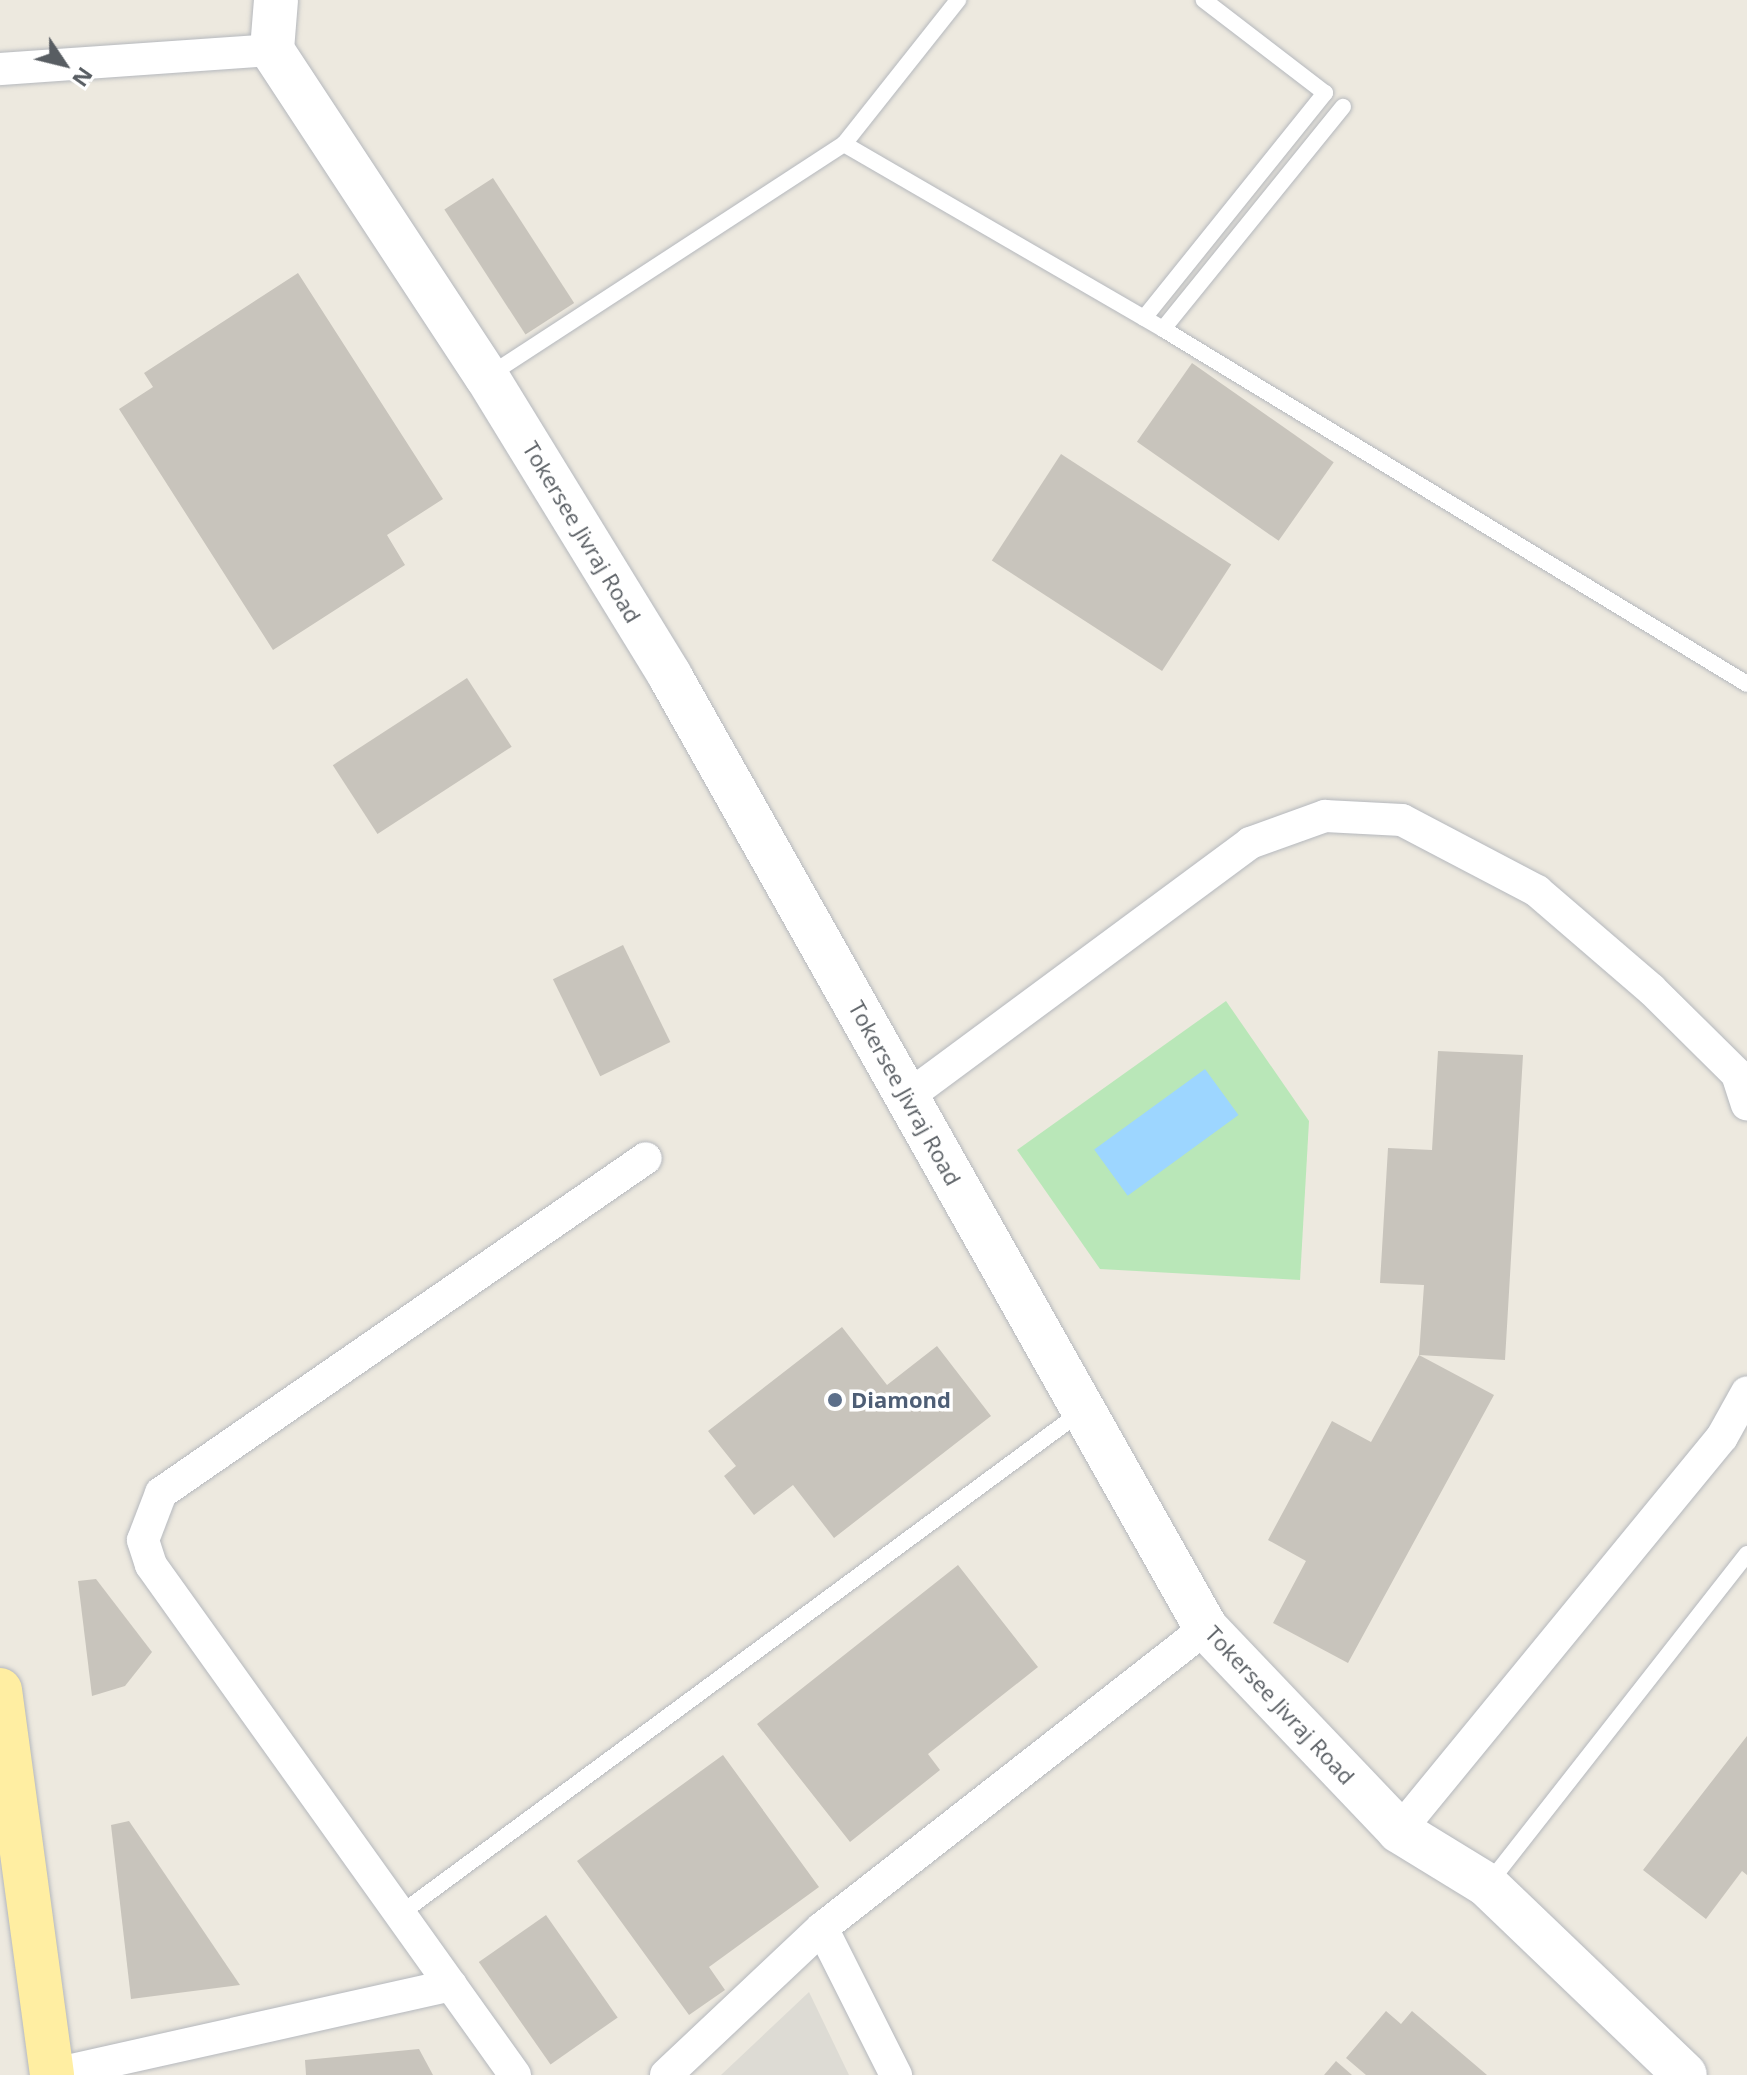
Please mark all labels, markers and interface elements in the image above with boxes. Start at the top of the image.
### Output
north arrow [24,24,104,104]
text: N [66,62,101,94]
street label: Tokersee Jivraj Road [517,437,647,627]
street label: Tokersee Jivraj Road [843,996,967,1190]
place label: Diamond [851,1387,951,1413]
marker: Diamond [826,1391,844,1409]
street label: Tokersee Jivraj Road [1200,1620,1360,1790]

